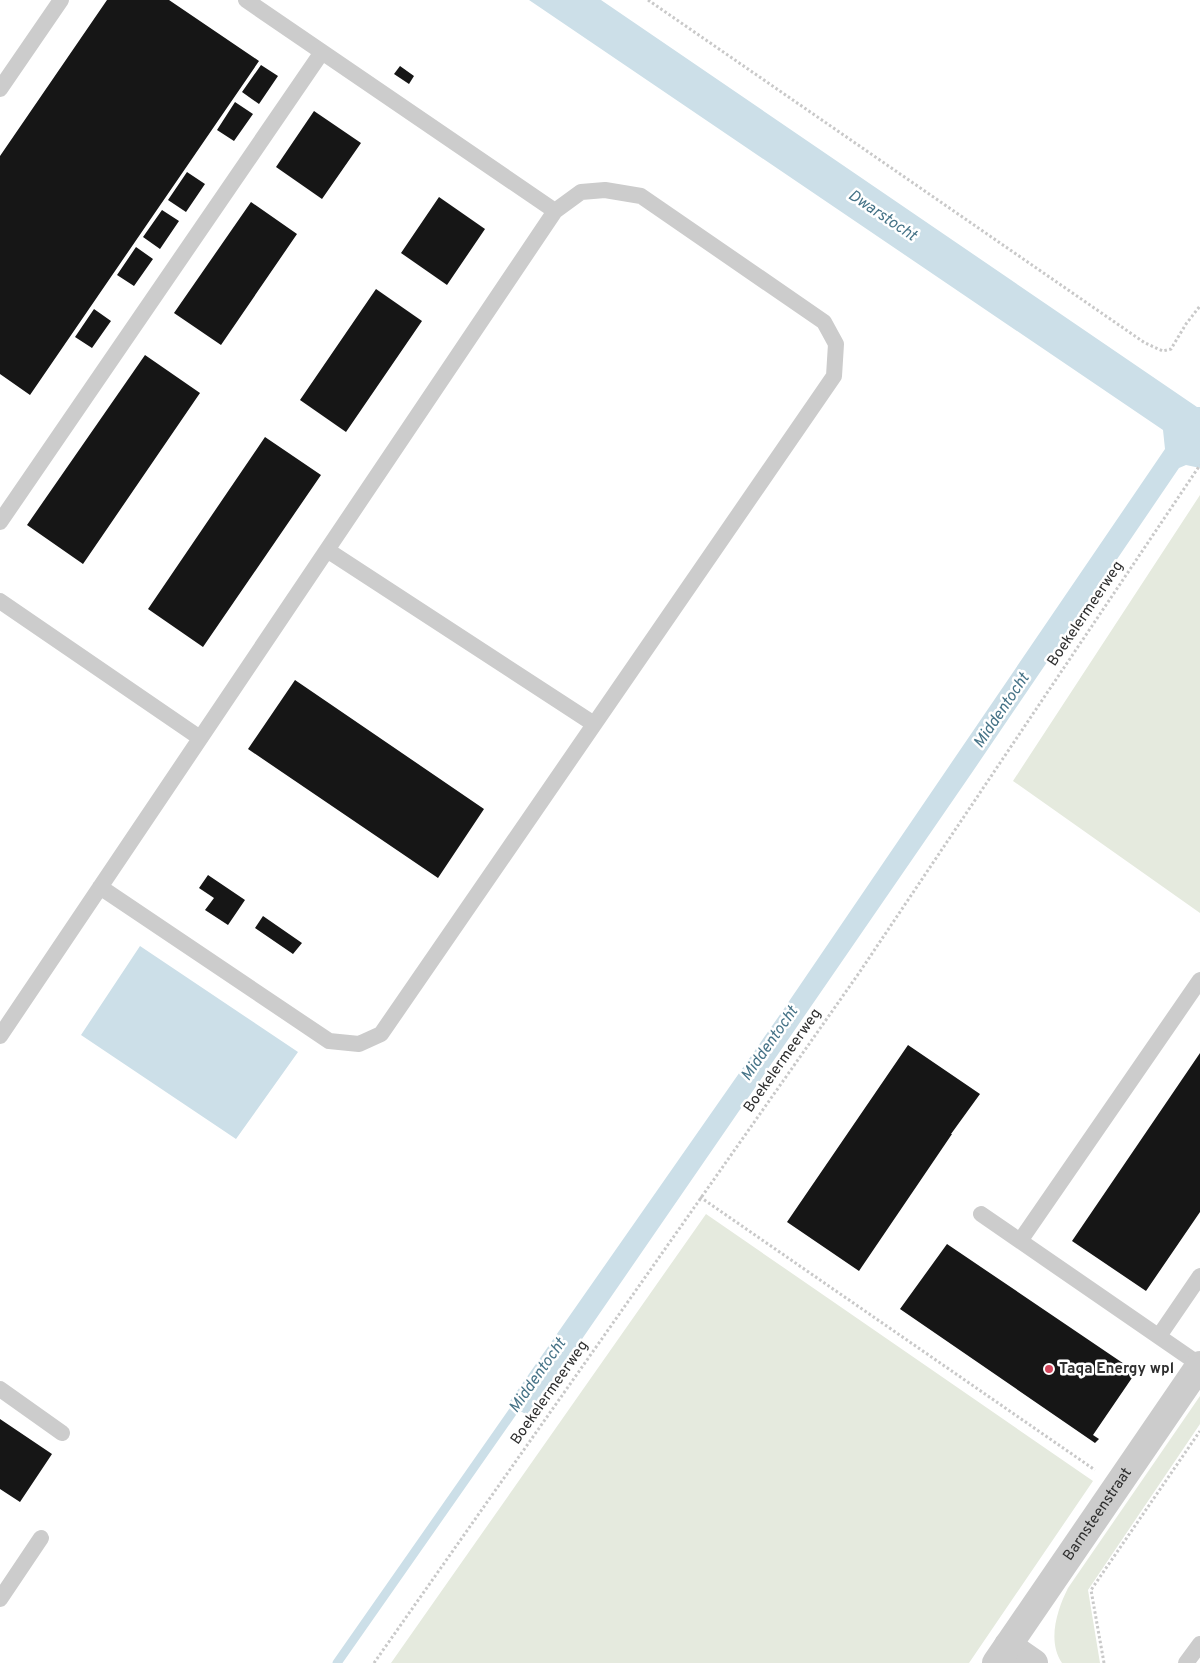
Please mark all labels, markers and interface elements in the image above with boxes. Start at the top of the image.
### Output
water label: Dwarstocht [844,186,921,247]
street label: Boekelermeerweg [1044,558,1128,670]
water label: Middentocht [970,669,1035,752]
water label: Middentocht [737,1002,804,1085]
street label: Boekelermeerweg [740,1005,826,1117]
water label: Middentocht [505,1334,572,1417]
street label: Boekelermeerweg [507,1337,593,1449]
place label: Taqa Energy wpl [1059,1360,1174,1379]
marker: Taqa Energy wpl [1043,1363,1055,1375]
street label: Barnsteenstraat [1059,1464,1136,1565]

